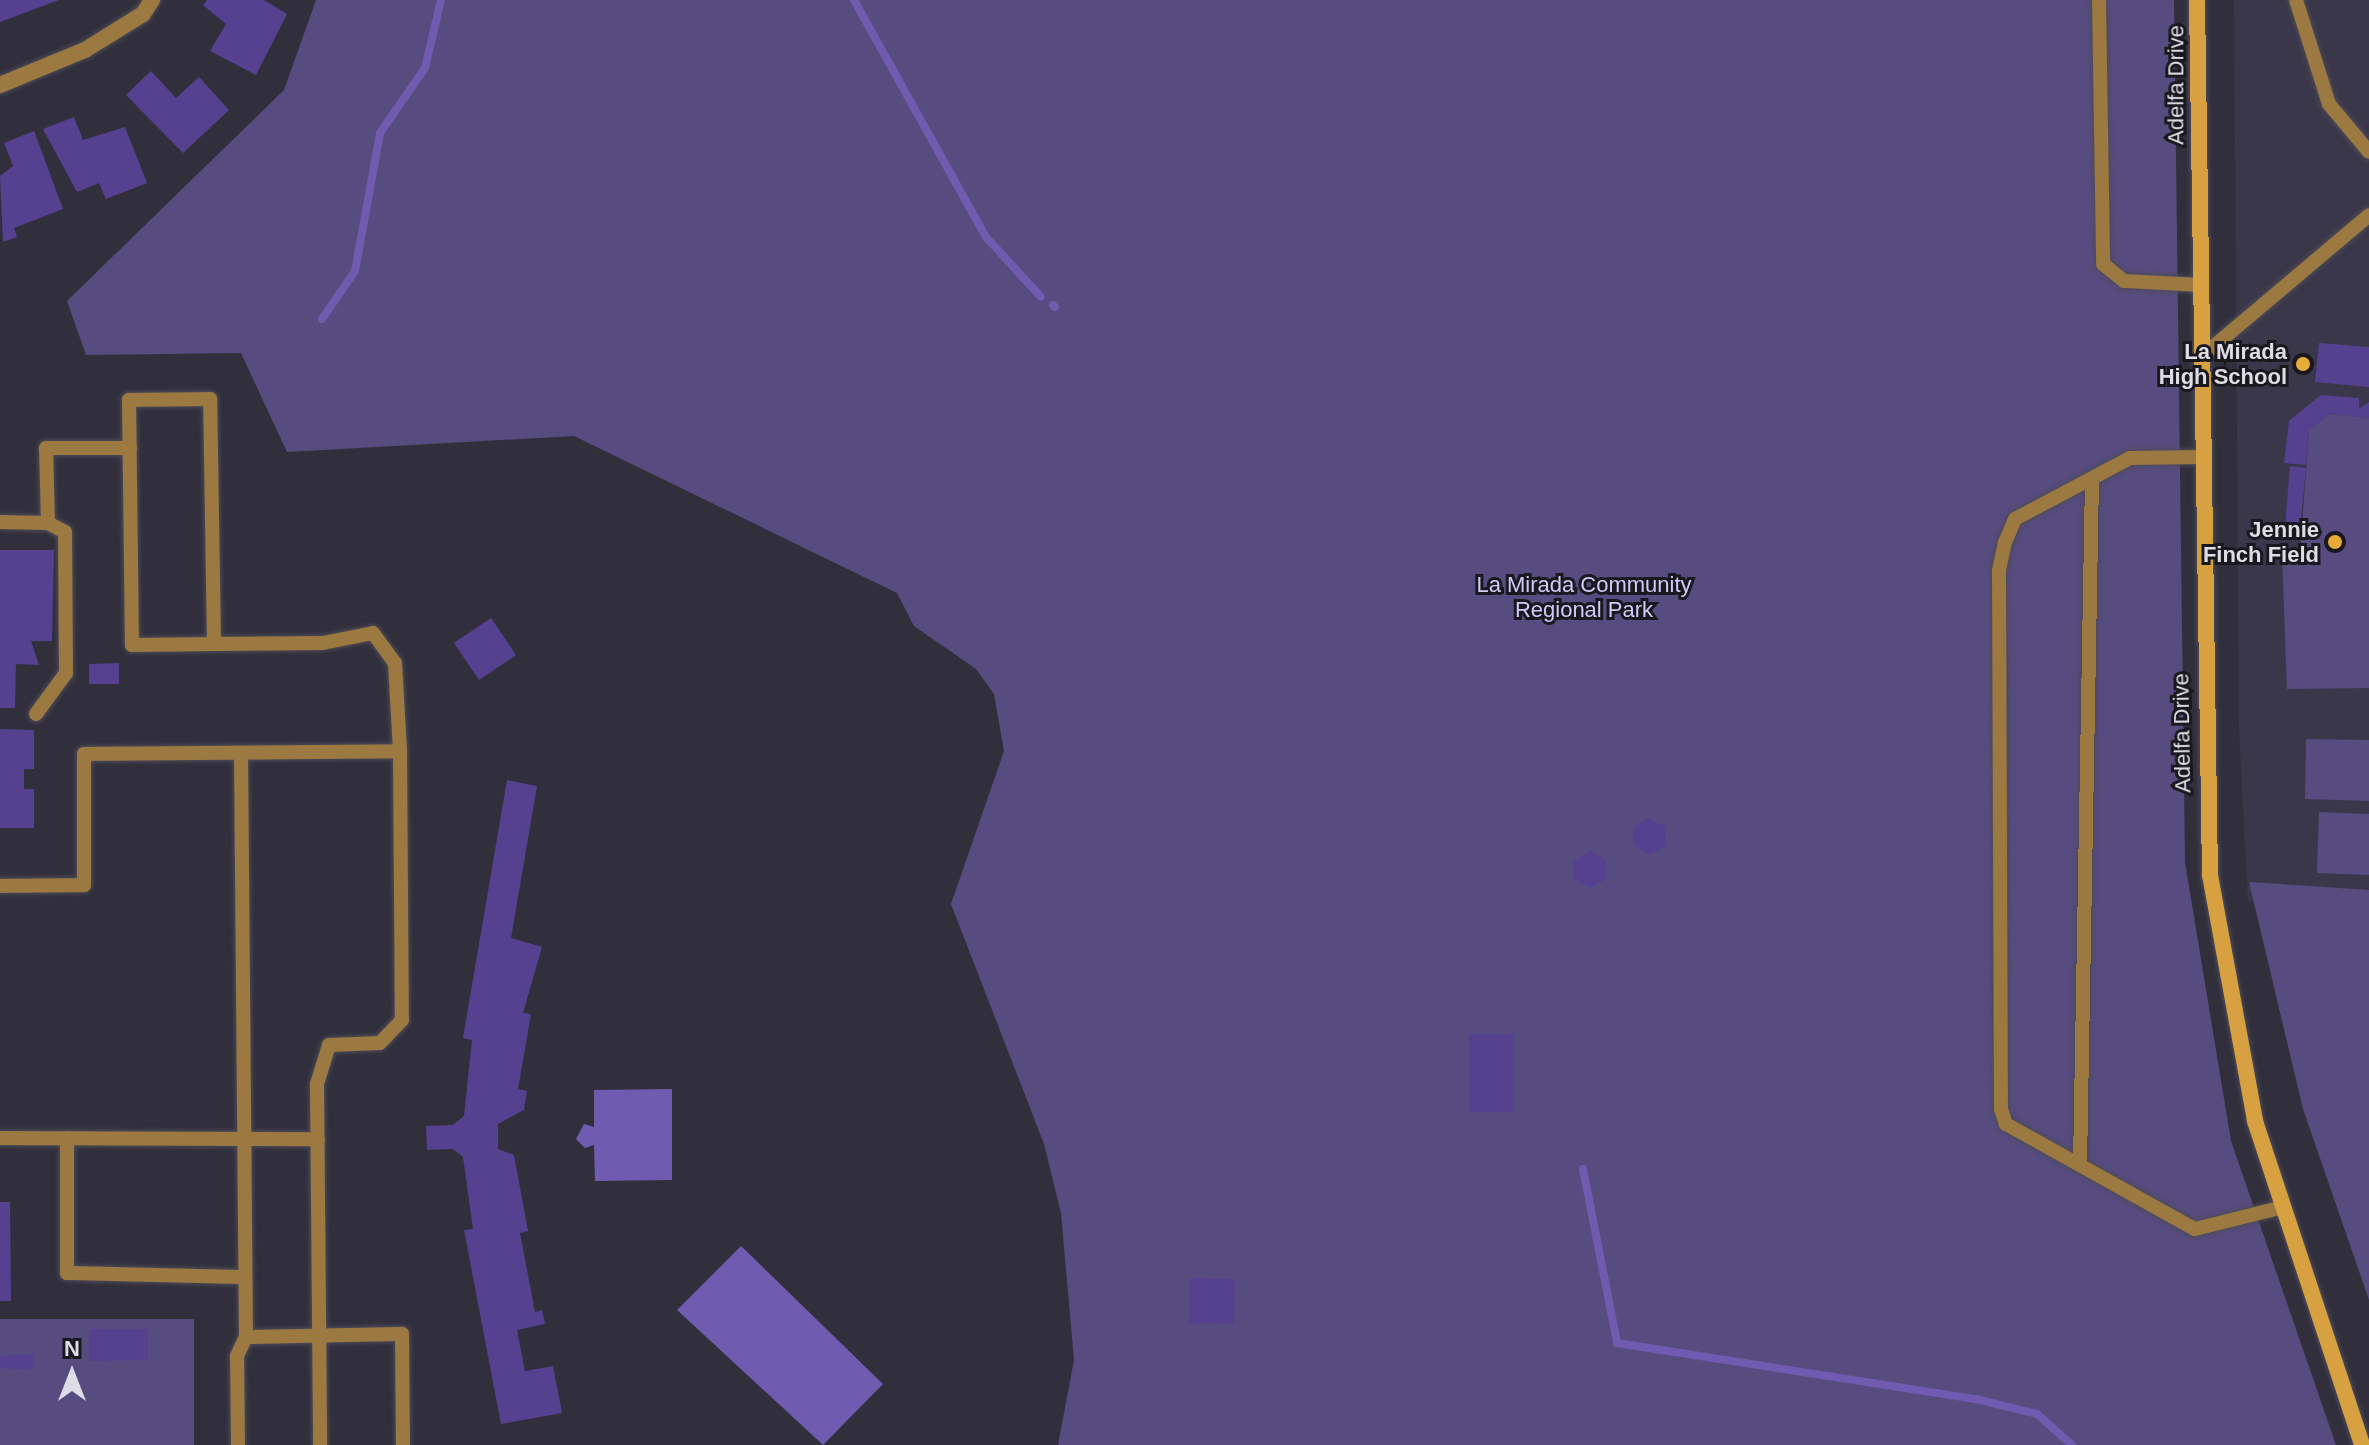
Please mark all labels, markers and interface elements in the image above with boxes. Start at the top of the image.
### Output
street label: Adelfa Drive [2163,25,2189,145]
place label: La Mirada High School [2159,338,2287,390]
marker: La Mirada High School [2294,355,2312,373]
place label: Jennie Finch Field [2203,516,2319,568]
marker: Jennie Finch Field [2326,533,2344,551]
park label: La Mirada Community Regional Park [1476,571,1692,622]
street label: Adelfa Drive [2168,673,2196,793]
north arrow [32,1333,112,1413]
text: N [64,1336,80,1361]

